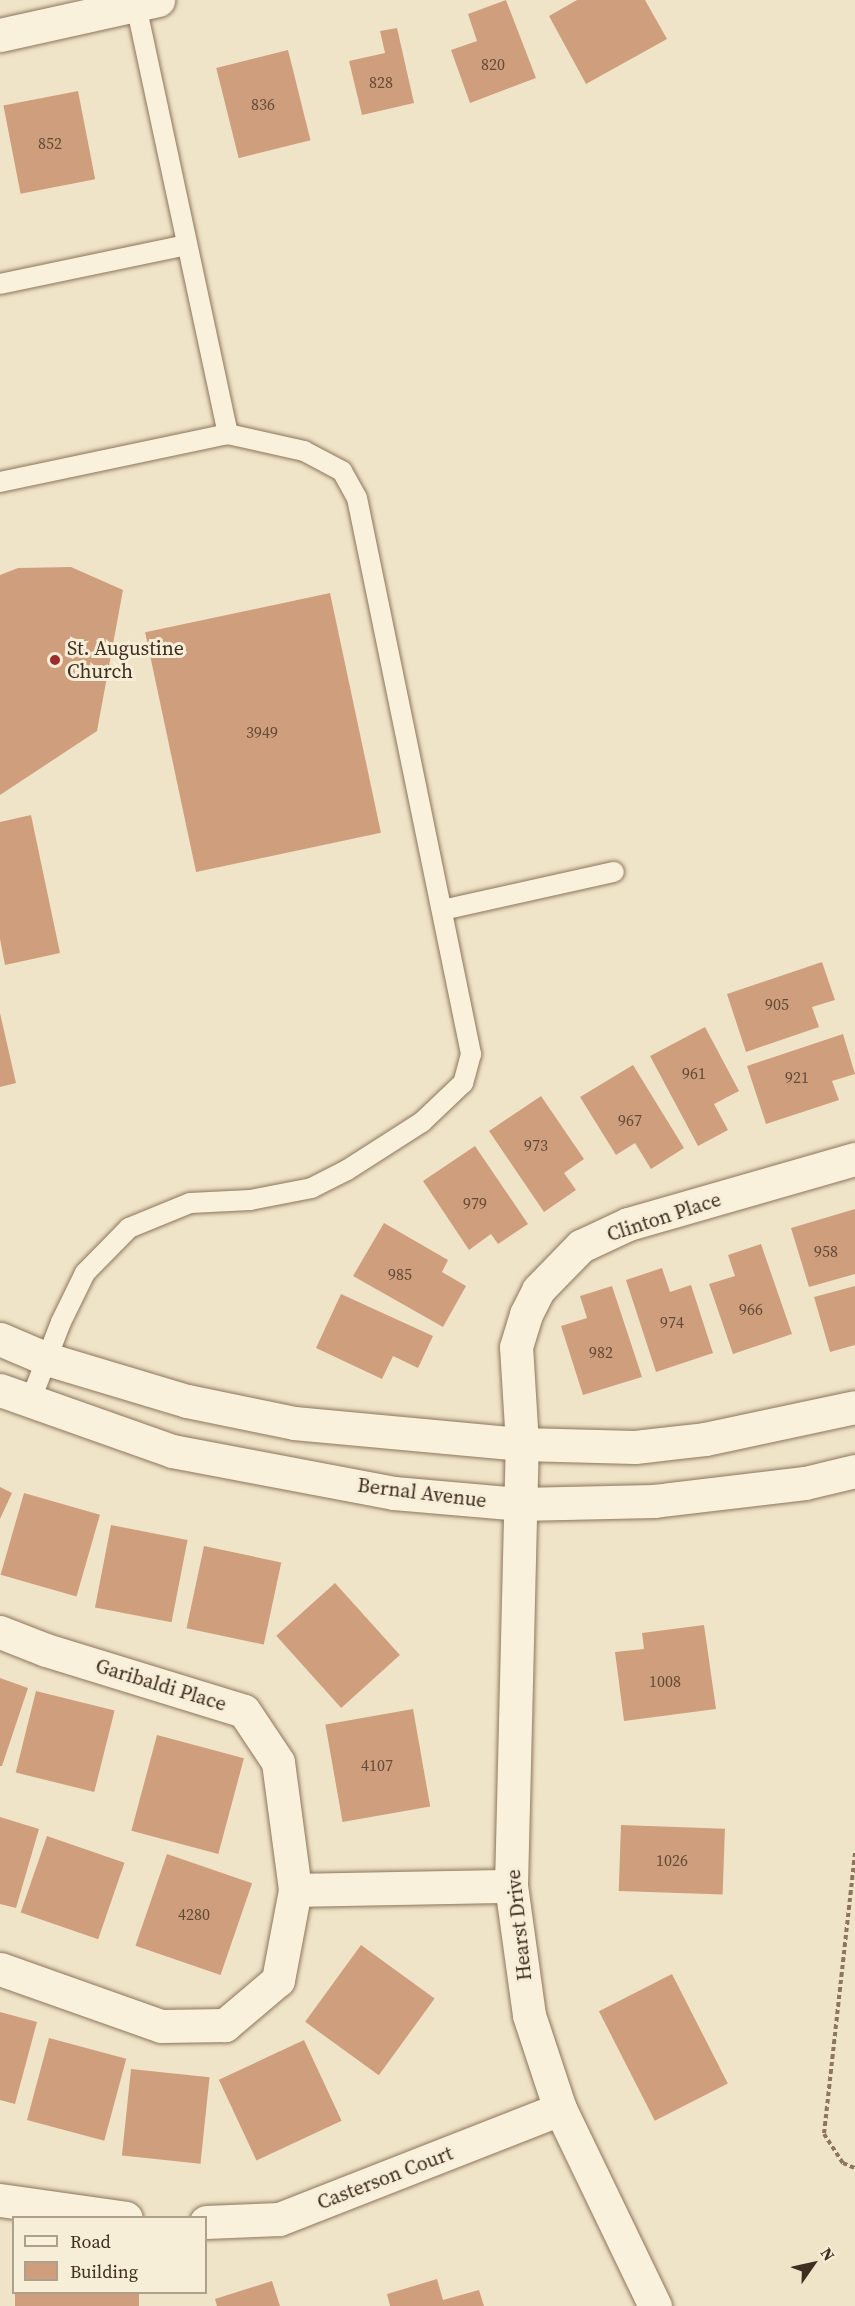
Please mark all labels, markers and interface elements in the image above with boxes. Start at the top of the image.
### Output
house number: 820 [481,54,505,74]
house number: 828 [369,72,393,92]
house number: 836 [251,94,275,114]
house number: 852 [38,133,62,153]
place label: St. Augustine Church [67,636,184,683]
marker: St. Augustine Church [48,653,62,667]
house number: 3949 [246,722,278,742]
house number: 905 [765,994,789,1014]
house number: 961 [682,1063,706,1083]
house number: 921 [785,1067,809,1087]
house number: 967 [618,1110,642,1130]
house number: 973 [524,1135,548,1155]
street label: Clinton Place [604,1187,724,1247]
house number: 979 [463,1193,487,1213]
house number: 958 [814,1241,838,1261]
house number: 985 [388,1264,412,1284]
house number: 966 [739,1299,763,1319]
house number: 974 [660,1312,684,1332]
house number: 982 [589,1342,613,1362]
street label: Bernal Avenue [356,1473,488,1513]
street label: Garibaldi Place [93,1654,229,1716]
house number: 1008 [649,1671,681,1691]
house number: 4107 [361,1755,393,1775]
house number: 1026 [656,1850,688,1870]
street label: Hearst Drive [501,1868,537,1982]
house number: 4280 [178,1904,210,1924]
street label: Casterson Court [314,2141,456,2215]
legend [12,2216,207,2294]
text: Road [70,2229,111,2254]
north arrow [783,2234,843,2294]
text: N [816,2243,840,2265]
text: Building [70,2259,138,2284]

